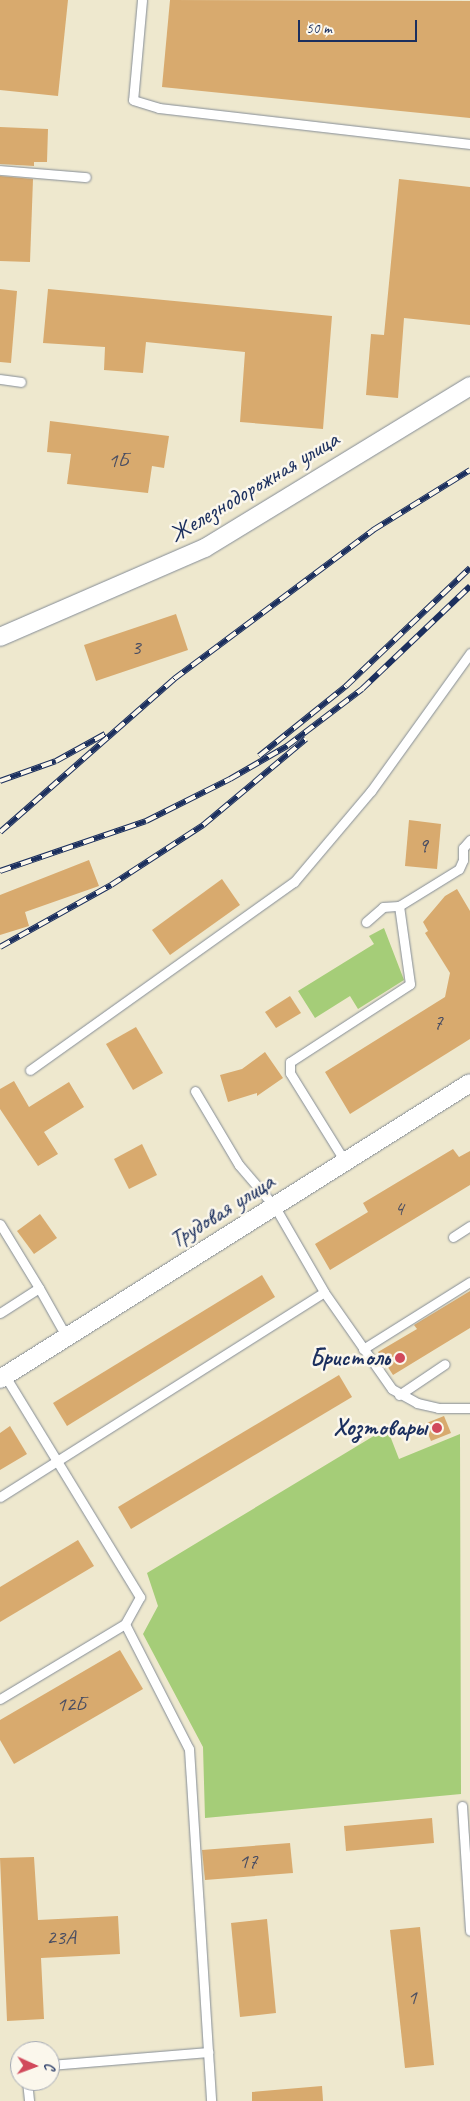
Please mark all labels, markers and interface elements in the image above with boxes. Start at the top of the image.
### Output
scale bar [300,10,419,42]
text: 50 m [306,19,332,38]
street label: Железнодорожная улица [163,424,345,550]
house number: 1Б [108,447,128,473]
house number: 3 [131,634,141,660]
house number: 9 [418,832,428,858]
house number: 7 [433,1009,443,1035]
street label: Трудовая улица [164,1167,280,1255]
house number: 4 [394,1195,404,1221]
place label: Бристоль [310,1344,390,1372]
marker: Бристоль [394,1352,406,1364]
place label: Хозтовары [333,1414,427,1442]
marker: Хозтовары [431,1422,443,1434]
house number: 12Б [56,1691,86,1717]
house number: 17 [239,1848,257,1874]
house number: 23А [46,1924,76,1950]
house number: 1 [407,1984,417,2010]
north arrow [10,2041,60,2091]
text: С [41,2063,58,2070]

